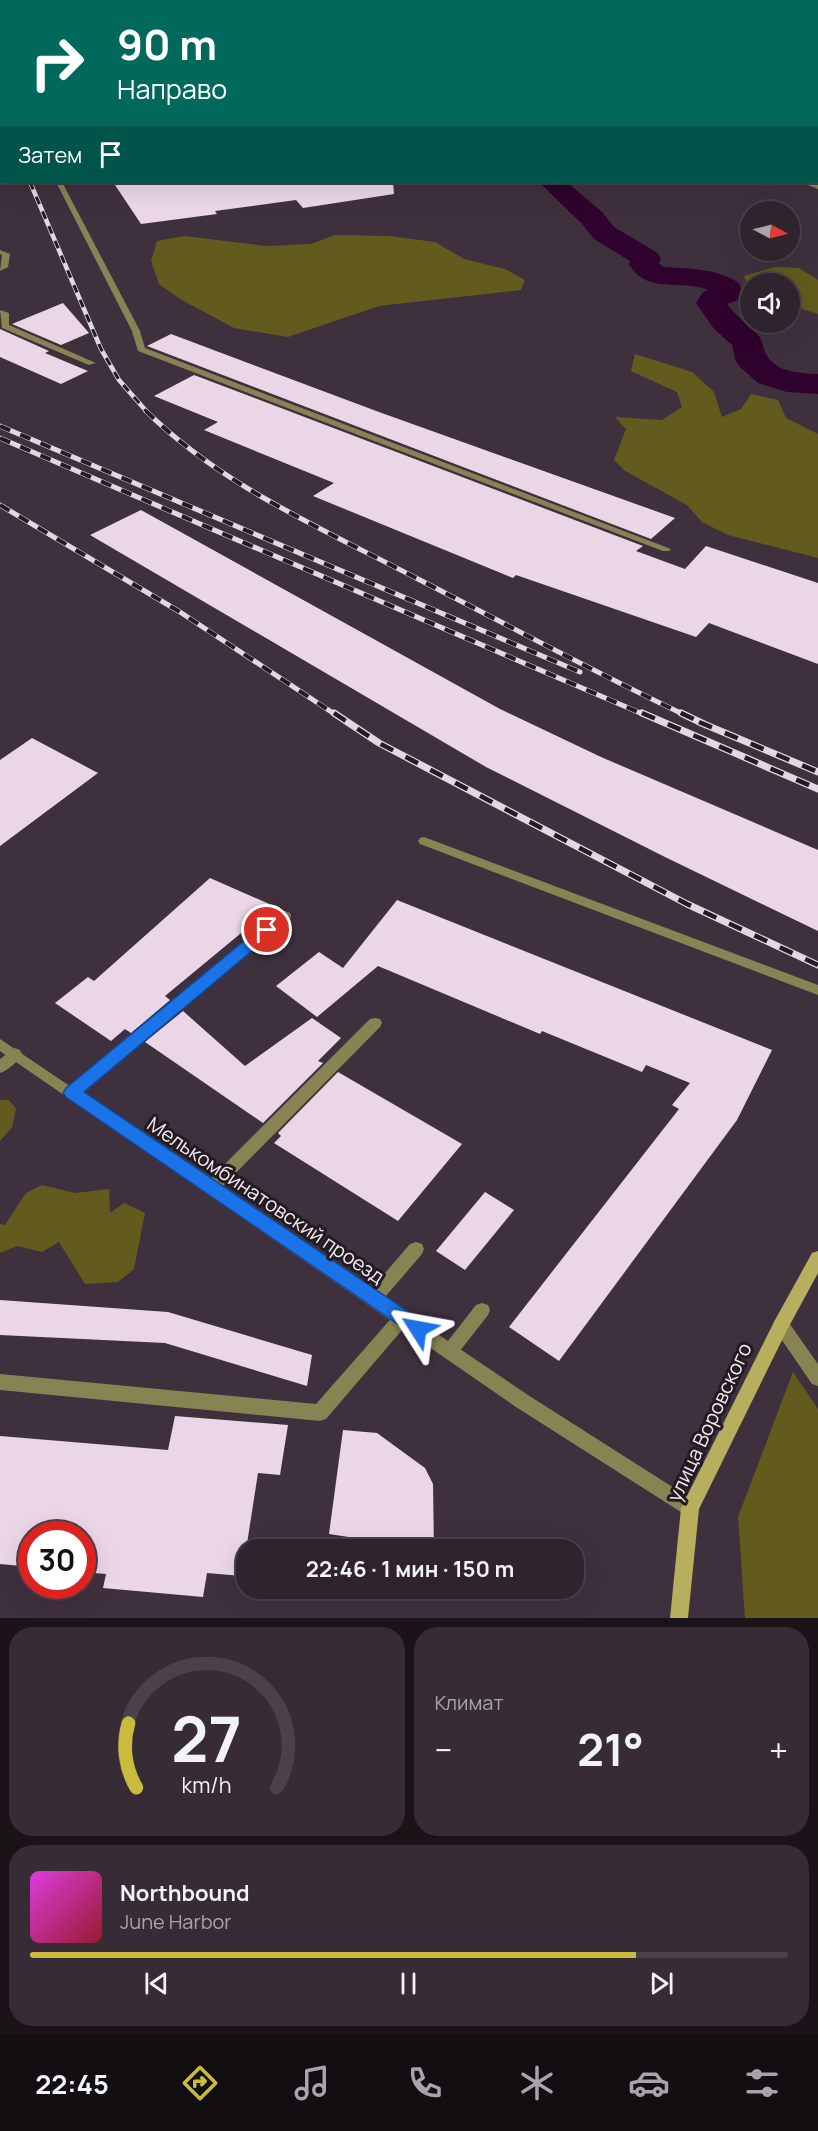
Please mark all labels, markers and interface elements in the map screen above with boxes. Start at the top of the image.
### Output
text: 90 m [117,15,217,73]
icon: right [18,24,96,102]
text: Направо [117,70,227,107]
icon: arrive [94,138,127,171]
text: Затем [18,140,82,170]
north arrow [740,201,800,261]
map controls [740,201,800,333]
button: sound [740,273,800,333]
pin [241,904,292,955]
icon: arrive [250,913,283,946]
street label: Мелькомбинатовский проезд [142,1110,390,1290]
position arrow [386,1297,450,1361]
street label: улица Воровского [660,1338,758,1506]
speed limit sign: 30 [18,1521,96,1599]
text: 22:46 · 1 мин · 150 m [306,1554,514,1584]
text: Климат [435,1689,504,1716]
text: 27 [172,1695,242,1781]
text: 21° [577,1718,644,1780]
text: − [435,1727,452,1772]
text: + [769,1727,788,1772]
text: km/h [182,1771,232,1800]
text: Northbound [120,1878,250,1908]
text: June Harbor [120,1908,232,1935]
icon: previous [140,1967,173,2000]
icon: pause [392,1967,425,2000]
icon: next [645,1967,678,2000]
icon: directions [179,2062,221,2104]
icon: music [291,2062,333,2104]
icon: phone [404,2062,446,2104]
icon: climate [516,2062,558,2104]
icon: car [628,2062,670,2104]
icon: filters [741,2062,783,2104]
text: 22:45 [35,2065,109,2102]

